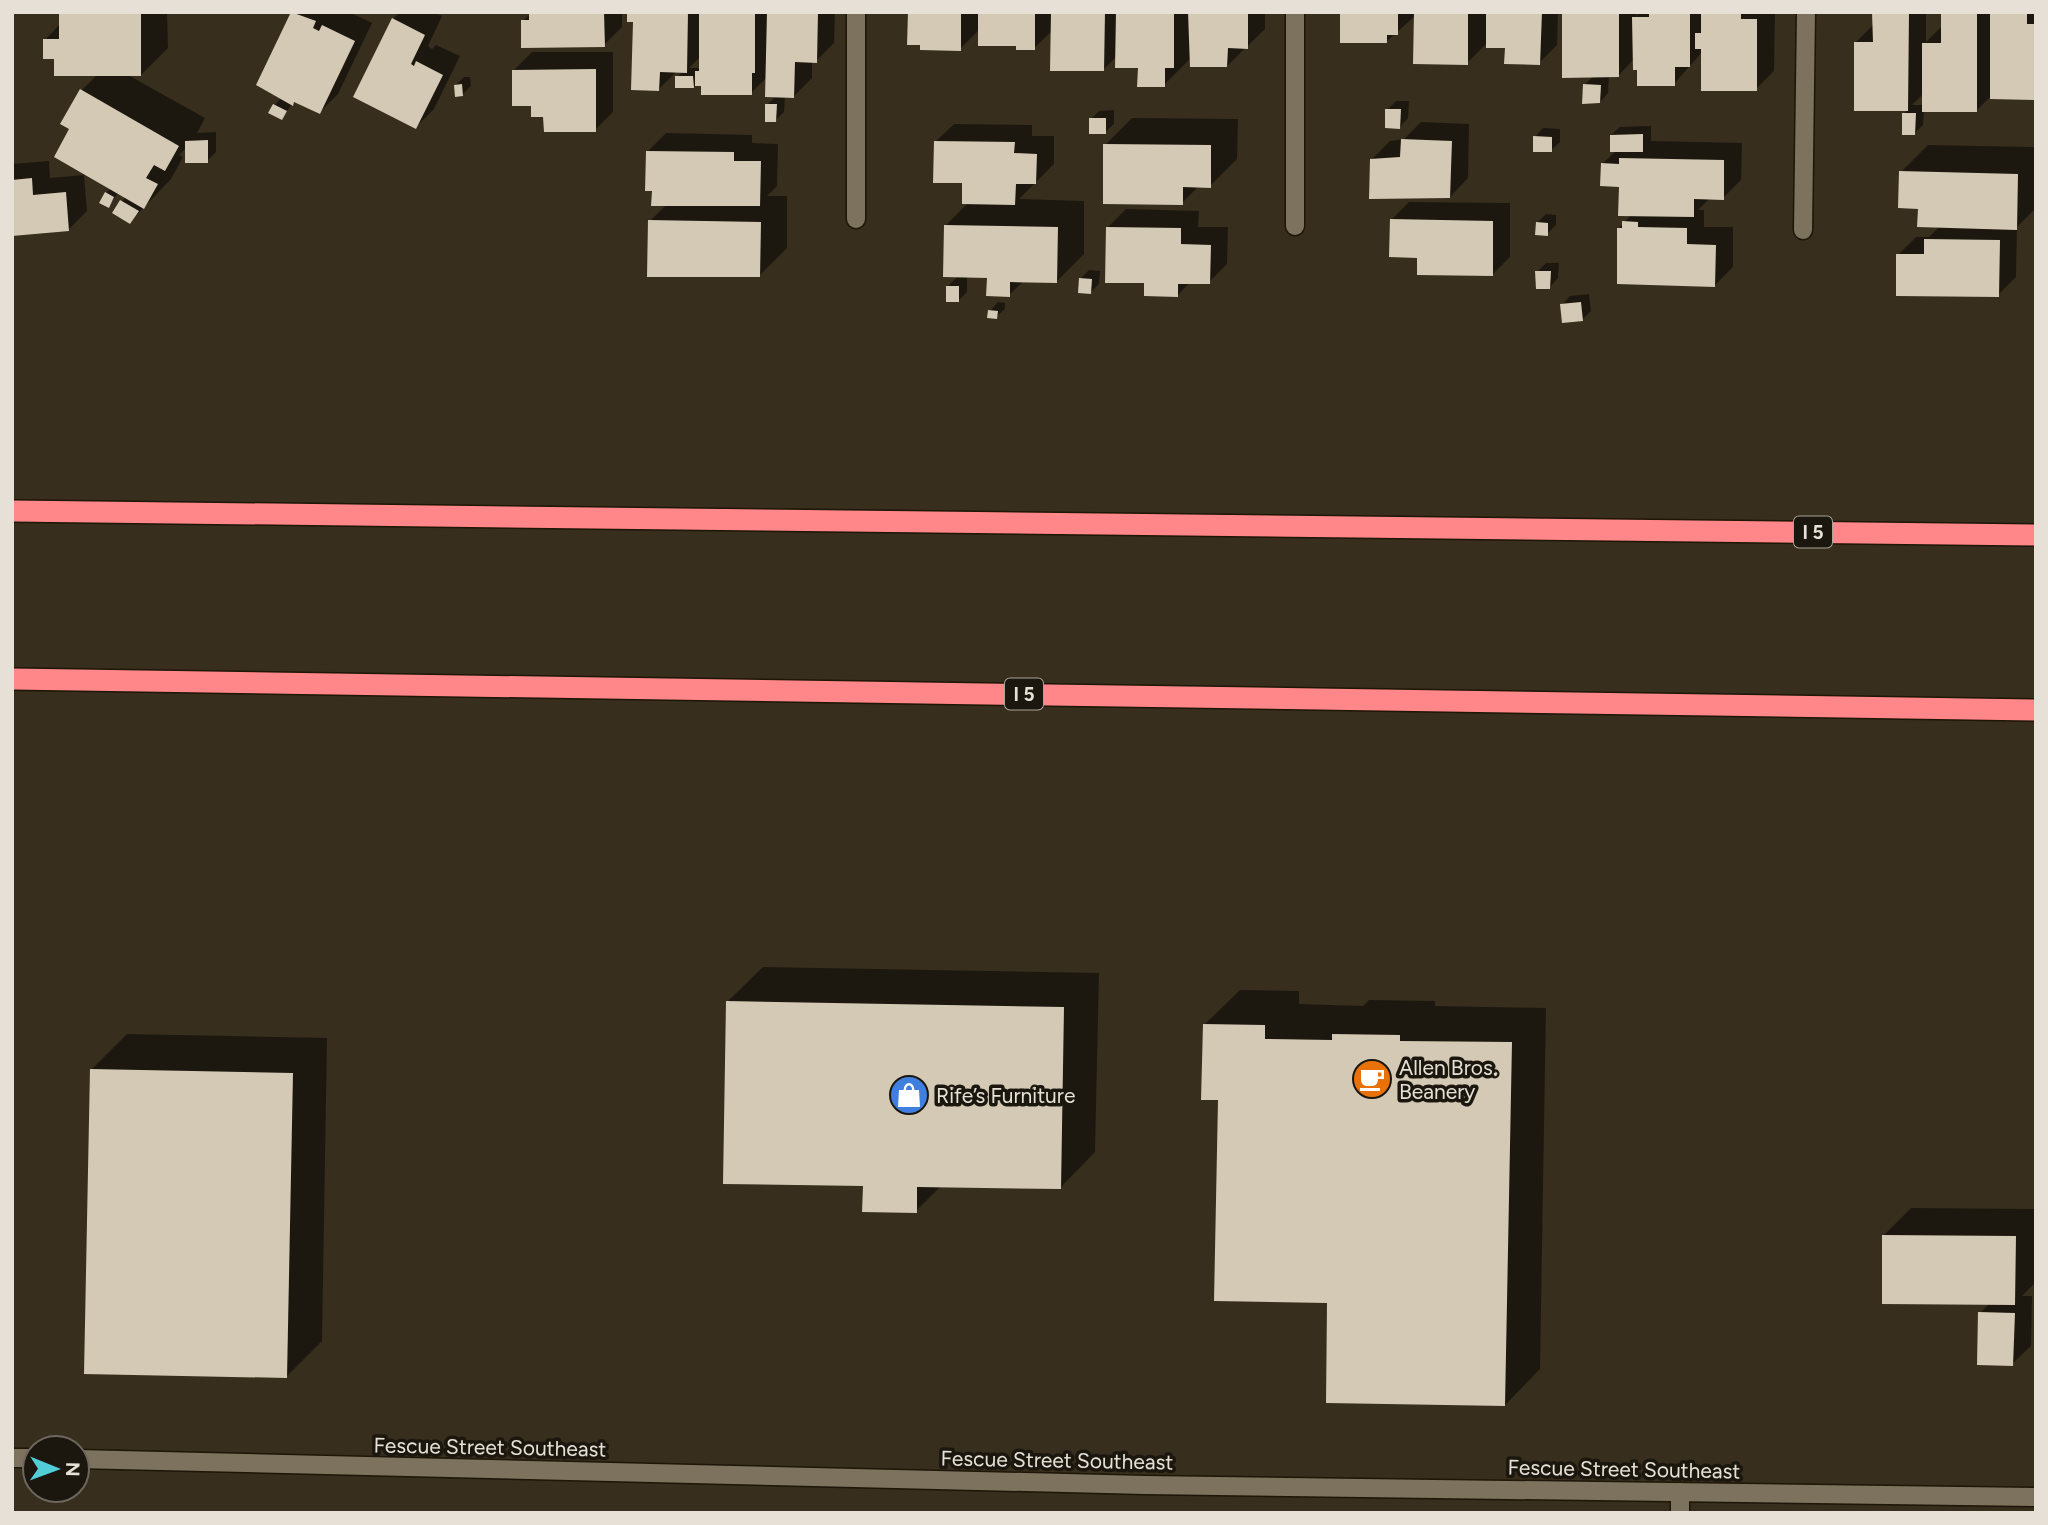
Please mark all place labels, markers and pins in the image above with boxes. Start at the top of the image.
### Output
place label: Allen Bros. Beanery [1399,1055,1497,1104]
cafe icon: Allen Bros. Beanery [1351,1058,1393,1100]
shop icon: Rife’s Furniture [888,1074,930,1116]
place label: Rife’s Furniture [936,1083,1075,1108]

